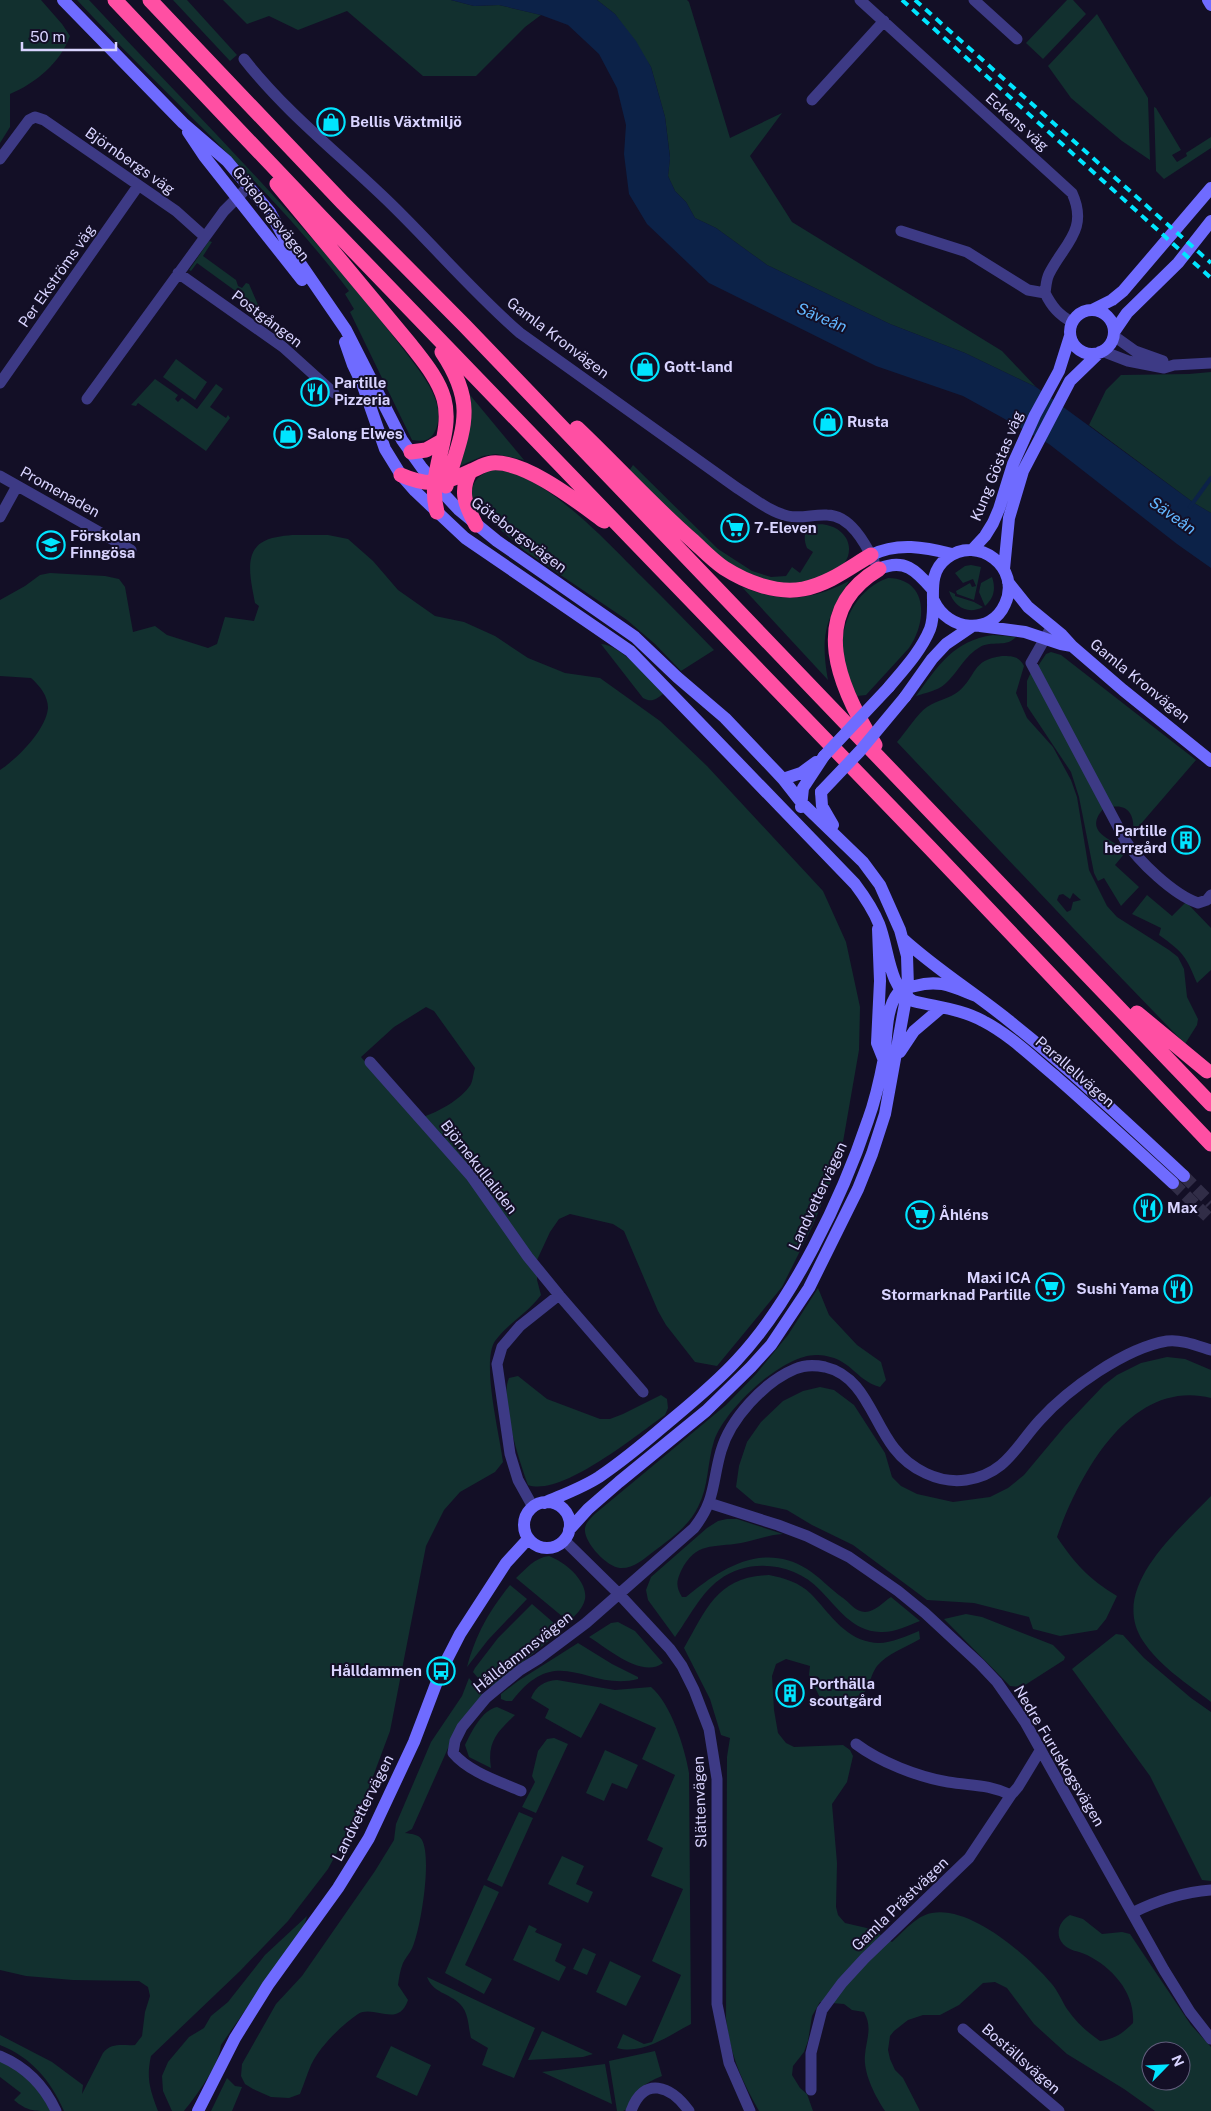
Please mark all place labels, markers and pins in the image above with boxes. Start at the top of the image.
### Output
shop icon: Bellis Växtmiljö [316,107,346,137]
place label: Bellis Växtmiljö [350,113,462,130]
shop icon: Gott-land [630,352,660,382]
place label: Gott-land [664,358,733,375]
place label: Partille Pizzeria [334,374,390,408]
restaurant icon: Partille Pizzeria [300,377,330,407]
shop icon: Rusta [813,407,843,437]
place label: Rusta [847,413,889,430]
shop icon: Salong Elwes [273,419,303,449]
place label: Salong Elwes [307,425,403,442]
supermarket icon: 7-Eleven [720,513,750,543]
place label: 7-Eleven [754,519,817,536]
place label: Förskolan Finngösa [70,527,141,561]
school or university icon: Förskolan Finngösa [36,530,66,560]
place label: Partille herrgård [1104,822,1167,856]
building icon: Partille herrgård [1171,825,1201,855]
restaurant icon: Max [1133,1193,1163,1223]
place label: Max [1167,1199,1198,1216]
supermarket icon: Åhléns [905,1200,935,1230]
place label: Åhléns [939,1205,989,1223]
place label: Maxi ICA Stormarknad Partille [881,1269,1031,1303]
supermarket icon: Maxi ICA Stormarknad Partille [1035,1272,1065,1302]
restaurant icon: Sushi Yama [1163,1274,1193,1304]
place label: Sushi Yama [1076,1280,1159,1297]
bus stop icon: Hålldammen [426,1656,456,1686]
place label: Hålldammen [331,1662,422,1679]
place label: Porthälla scoutgård [809,1675,882,1709]
building icon: Porthälla scoutgård [775,1678,805,1708]

